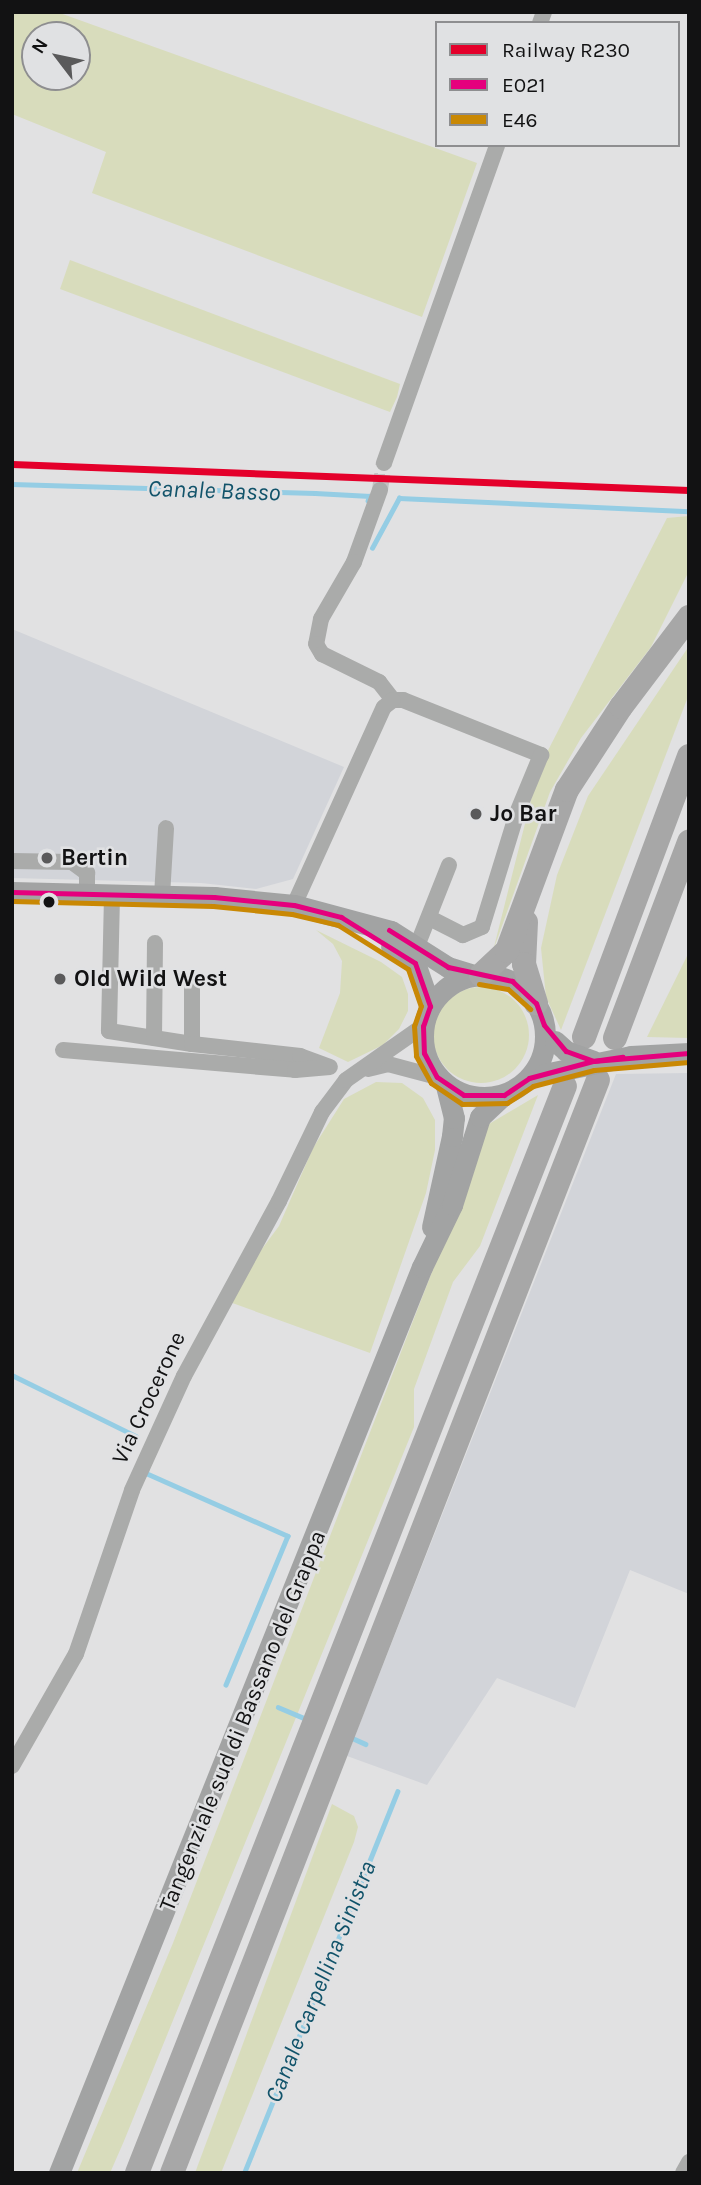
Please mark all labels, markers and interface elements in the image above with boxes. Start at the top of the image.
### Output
north arrow [21,21,91,91]
legend [435,21,680,147]
text: N [27,34,53,58]
text: Railway R230 [502,38,630,62]
text: E021 [502,73,545,97]
text: E46 [502,108,538,132]
water label: Canale Basso [147,474,281,508]
place label: Jo Bar [490,800,556,828]
marker: Jo Bar [468,806,484,822]
place label: Bertin [61,844,128,872]
marker: Bertin [39,850,55,866]
unlabelled marker [42,895,56,909]
place label: Old Wild West [74,965,227,993]
marker: Old Wild West [52,971,68,987]
street label: Via Crocerone [106,1327,192,1469]
street label: Tangenziale sud di Bassano del Grappa [154,1527,332,1915]
water label: Canale Carpellina Sinistra [259,1857,383,2107]

